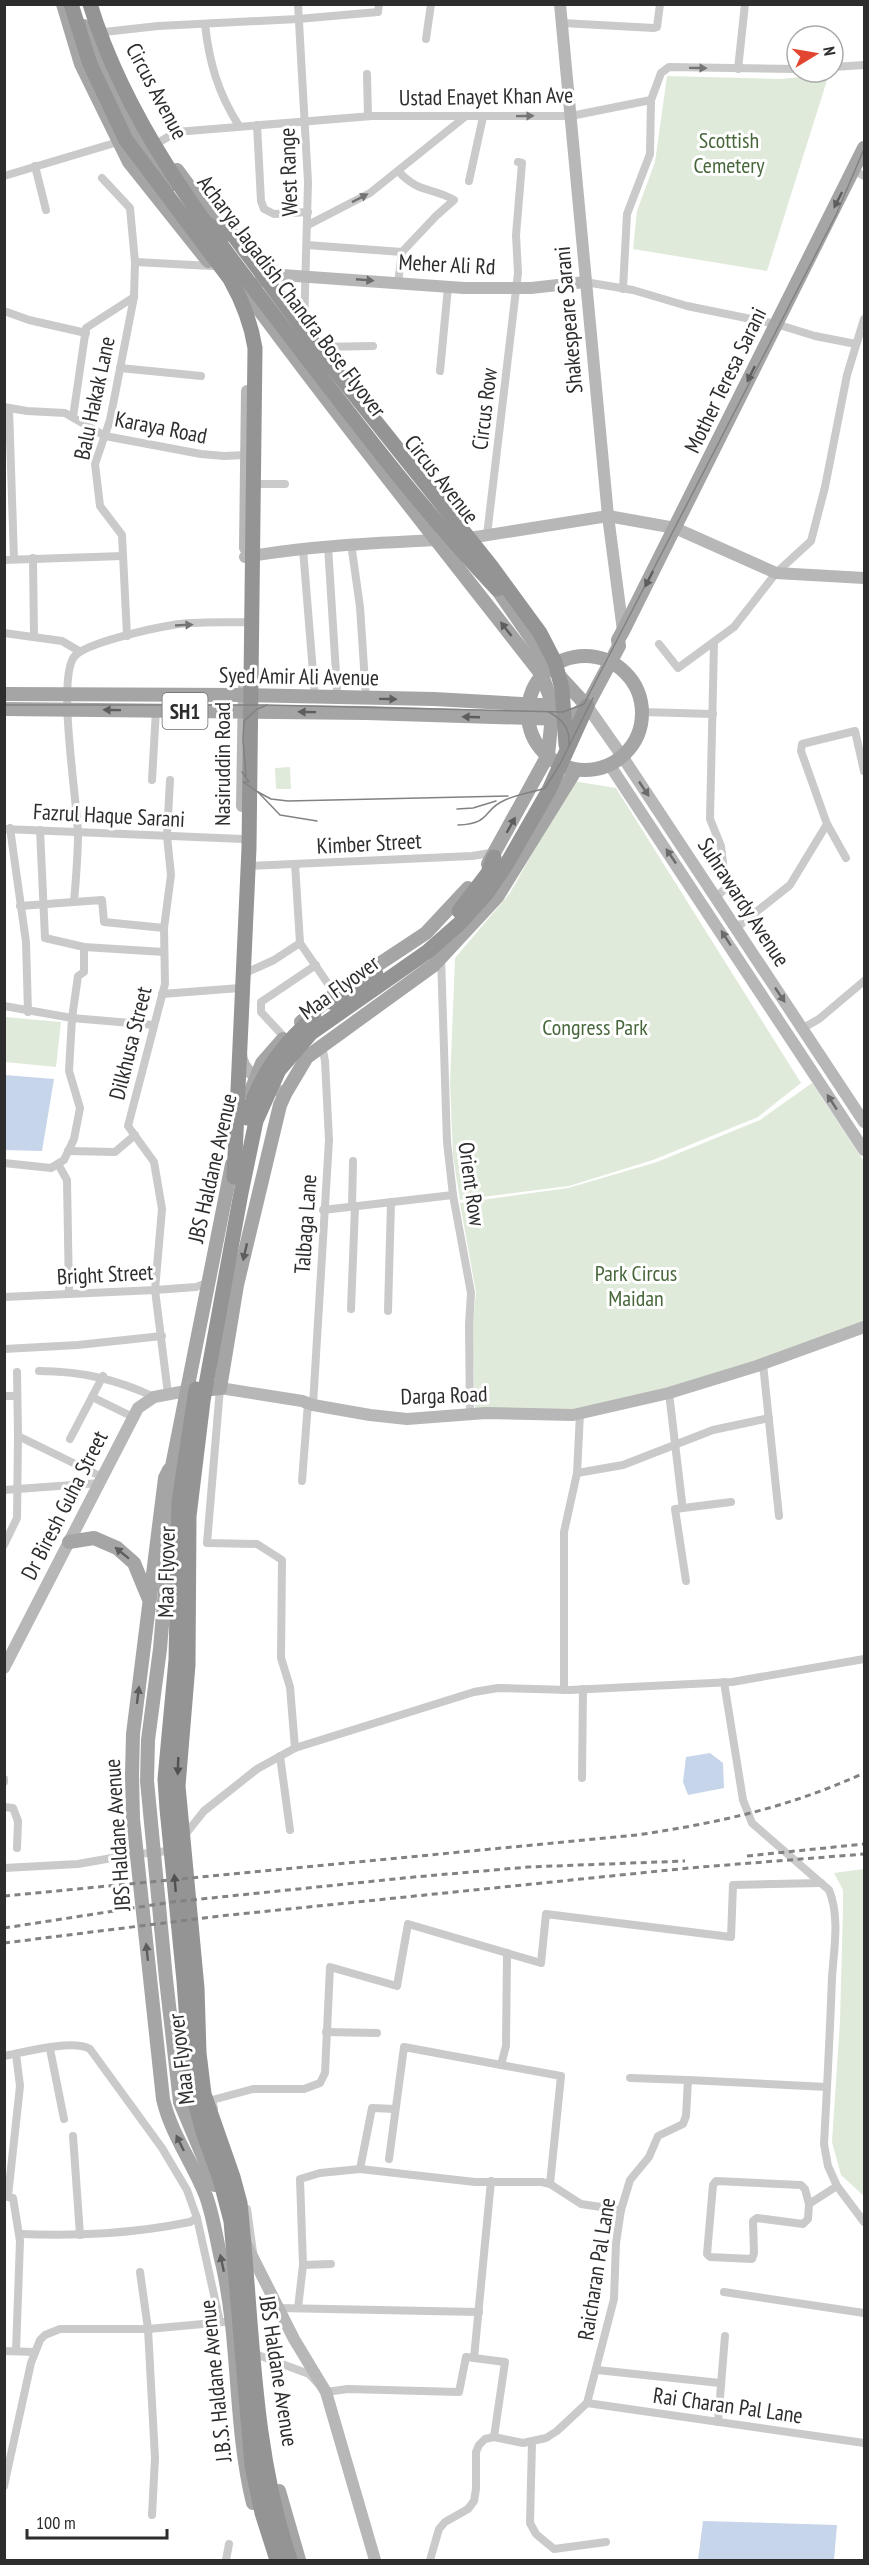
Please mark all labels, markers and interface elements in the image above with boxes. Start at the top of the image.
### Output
north arrow [785,24,845,84]
street label: Circus Avenue [120,38,194,144]
text: N [819,45,840,57]
one-way arrow [689,63,708,73]
street label: Ustad Enayet Khan Ave [399,80,573,112]
one-way arrow [516,111,535,121]
park label: Scottish Cemetery [693,126,765,179]
street label: West Range [272,127,304,217]
street label: Acharya Jagadish Chandra Bose Flyover [192,169,392,423]
one-way arrow [834,191,843,208]
one-way arrow [351,193,368,203]
street label: Shakespeare Sarani [548,245,588,395]
street label: Meher Ali Rd [398,247,496,281]
one-way arrow [355,275,374,285]
street label: Mother Teresa Sarani [678,303,772,457]
street label: Balu Hakak Lane [67,334,121,462]
street label: Circus Row [465,366,503,452]
one-way arrow [747,366,756,383]
street label: Karaya Road [113,404,209,450]
street label: Circus Avenue [399,429,485,529]
one-way arrow [644,571,654,588]
one-way arrow [174,620,193,629]
one-way arrow [500,621,513,637]
street label: Syed Amir Ali Avenue [219,661,379,691]
road number: SH1 [162,693,207,729]
one-way arrow [379,694,398,703]
street label: Nasiruddin Road [208,702,236,826]
one-way arrow [103,705,122,715]
one-way arrow [298,707,317,717]
one-way arrow [461,712,480,721]
one-way arrow [638,781,649,797]
street label: Fazrul Haque Sarani [32,797,186,833]
one-way arrow [506,816,516,833]
street label: Kimber Street [316,826,422,860]
street label: Suhrawardy Avenue [692,832,796,972]
one-way arrow [665,849,677,865]
one-way arrow [721,930,732,946]
street label: Maa Flyover [294,949,384,1025]
street label: Dilkhusa Street [102,984,158,1102]
one-way arrow [775,986,786,1003]
park label: Congress Park [542,1013,648,1041]
street label: JBS Haldane Avenue [181,1091,243,1246]
one-way arrow [827,1093,838,1110]
street label: Orient Row [452,1140,492,1228]
street label: Talbaga Lane [288,1173,322,1275]
one-way arrow [239,1243,249,1261]
street label: Bright Street [56,1257,154,1291]
park label: Park Circus Maidan [595,1259,677,1312]
street label: Darga Road [400,1379,488,1411]
street label: Dr Biresh Guha Street [14,1426,114,1584]
street label: Maa Flyover [151,1526,181,1618]
one-way arrow [115,1548,130,1560]
one-way arrow [133,1685,142,1704]
one-way arrow [173,1756,183,1775]
street label: JBS Haldane Avenue [98,1758,136,1913]
one-way arrow [170,1873,180,1892]
one-way arrow [142,1942,151,1961]
street label: Maa Flyover [162,2012,200,2106]
one-way arrow [175,2134,184,2151]
street label: Raicharan Pal Lane [571,2196,621,2342]
one-way arrow [216,2254,226,2273]
street label: JBS Haldane Avenue [253,2293,305,2448]
street label: J.B.S. Haldane Avenue [193,2299,238,2464]
street label: Rai Charan Pal Lane [651,2381,805,2429]
scale bar [27,2502,166,2540]
text: 100 m [36,2511,76,2534]

